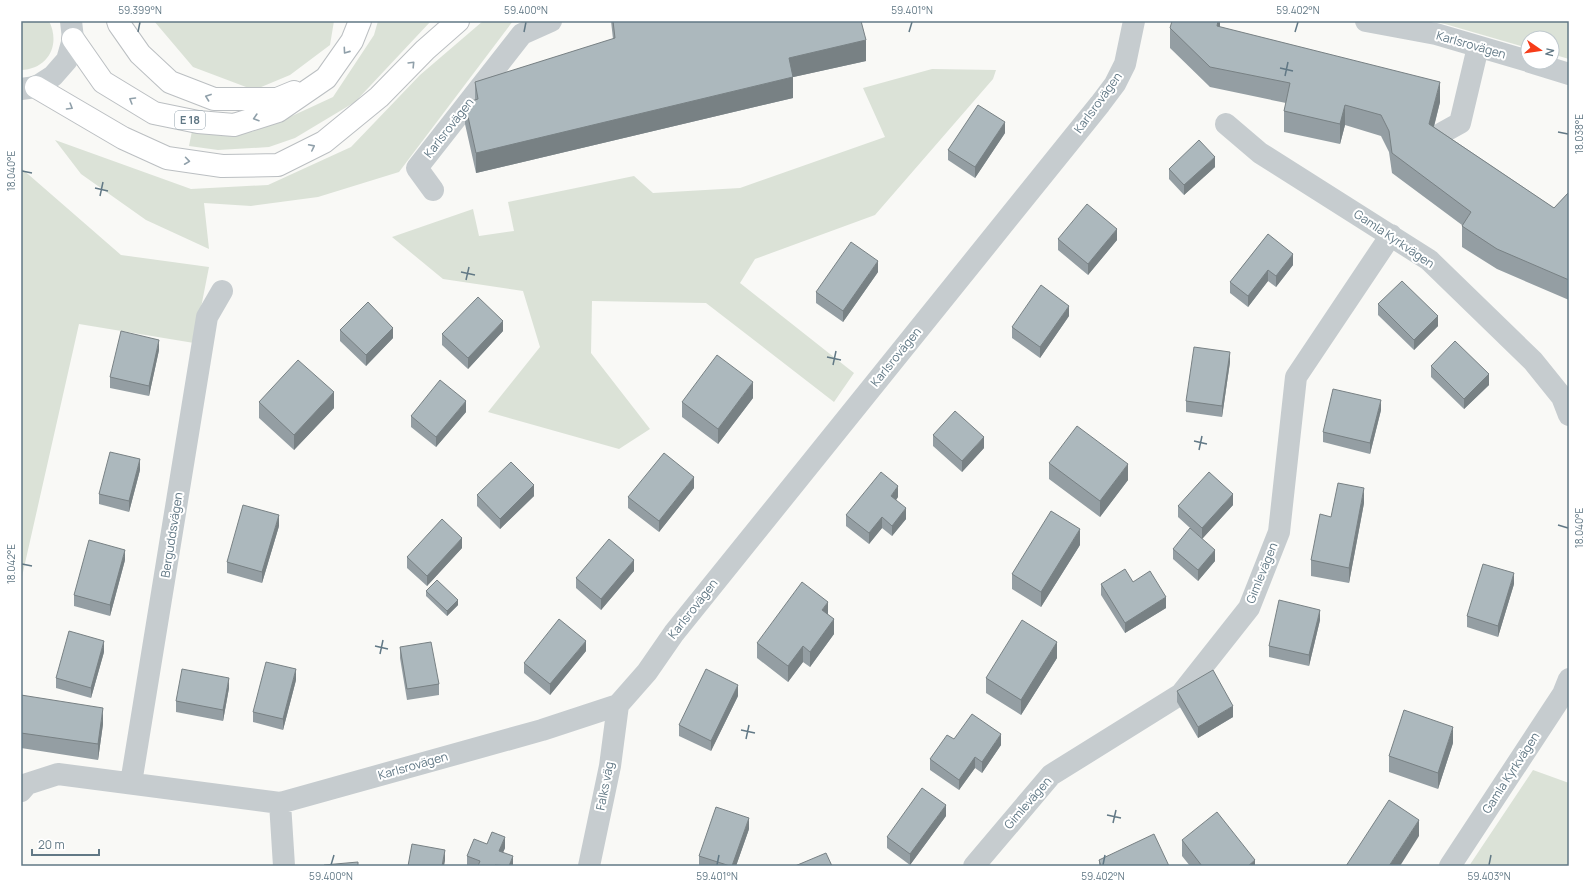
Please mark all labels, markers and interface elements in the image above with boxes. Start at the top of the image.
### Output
text: 59.399°N [118,3,162,17]
text: 59.400°N [504,3,548,17]
text: 59.401°N [891,3,933,17]
text: 59.402°N [1276,3,1320,17]
street label: Karlsrovägen [1434,26,1508,63]
north arrow [1520,30,1560,70]
one-way arrow [343,47,351,54]
text: N [1542,47,1558,58]
one-way arrow [407,61,415,69]
street label: Karlsrovägen [1070,69,1126,137]
one-way arrow [204,93,211,101]
street label: Karlsrovägen [420,94,477,161]
one-way arrow [129,97,136,105]
one-way arrow [66,102,73,109]
road number: E 18 [175,111,205,129]
one-way arrow [253,113,260,122]
text: 18.038°E [1572,114,1586,154]
one-way arrow [308,144,316,152]
text: 18.040°E [4,150,18,191]
one-way arrow [184,156,190,165]
street label: Gamla Kyrkvägen [1351,205,1438,272]
street label: Karlsrovägen [866,323,925,390]
street label: Berguddsvägen [156,491,187,579]
text: 18.040°E [1572,507,1586,548]
street label: Gimlevägen [1242,540,1281,606]
text: 18.042°E [4,544,18,584]
street label: Karlsrovägen [664,575,721,642]
street label: Gamla Kyrkvägen [1478,729,1543,817]
street label: Karlsrovägen [376,747,450,784]
street label: Falks väg [591,760,618,812]
street label: Gimlevägen [1000,773,1055,833]
scale bar [32,831,99,857]
text: 20 m [38,836,65,853]
text: 59.400°N [309,869,353,883]
text: 59.401°N [696,869,738,883]
text: 59.402°N [1081,869,1125,883]
text: 59.403°N [1467,869,1511,883]

